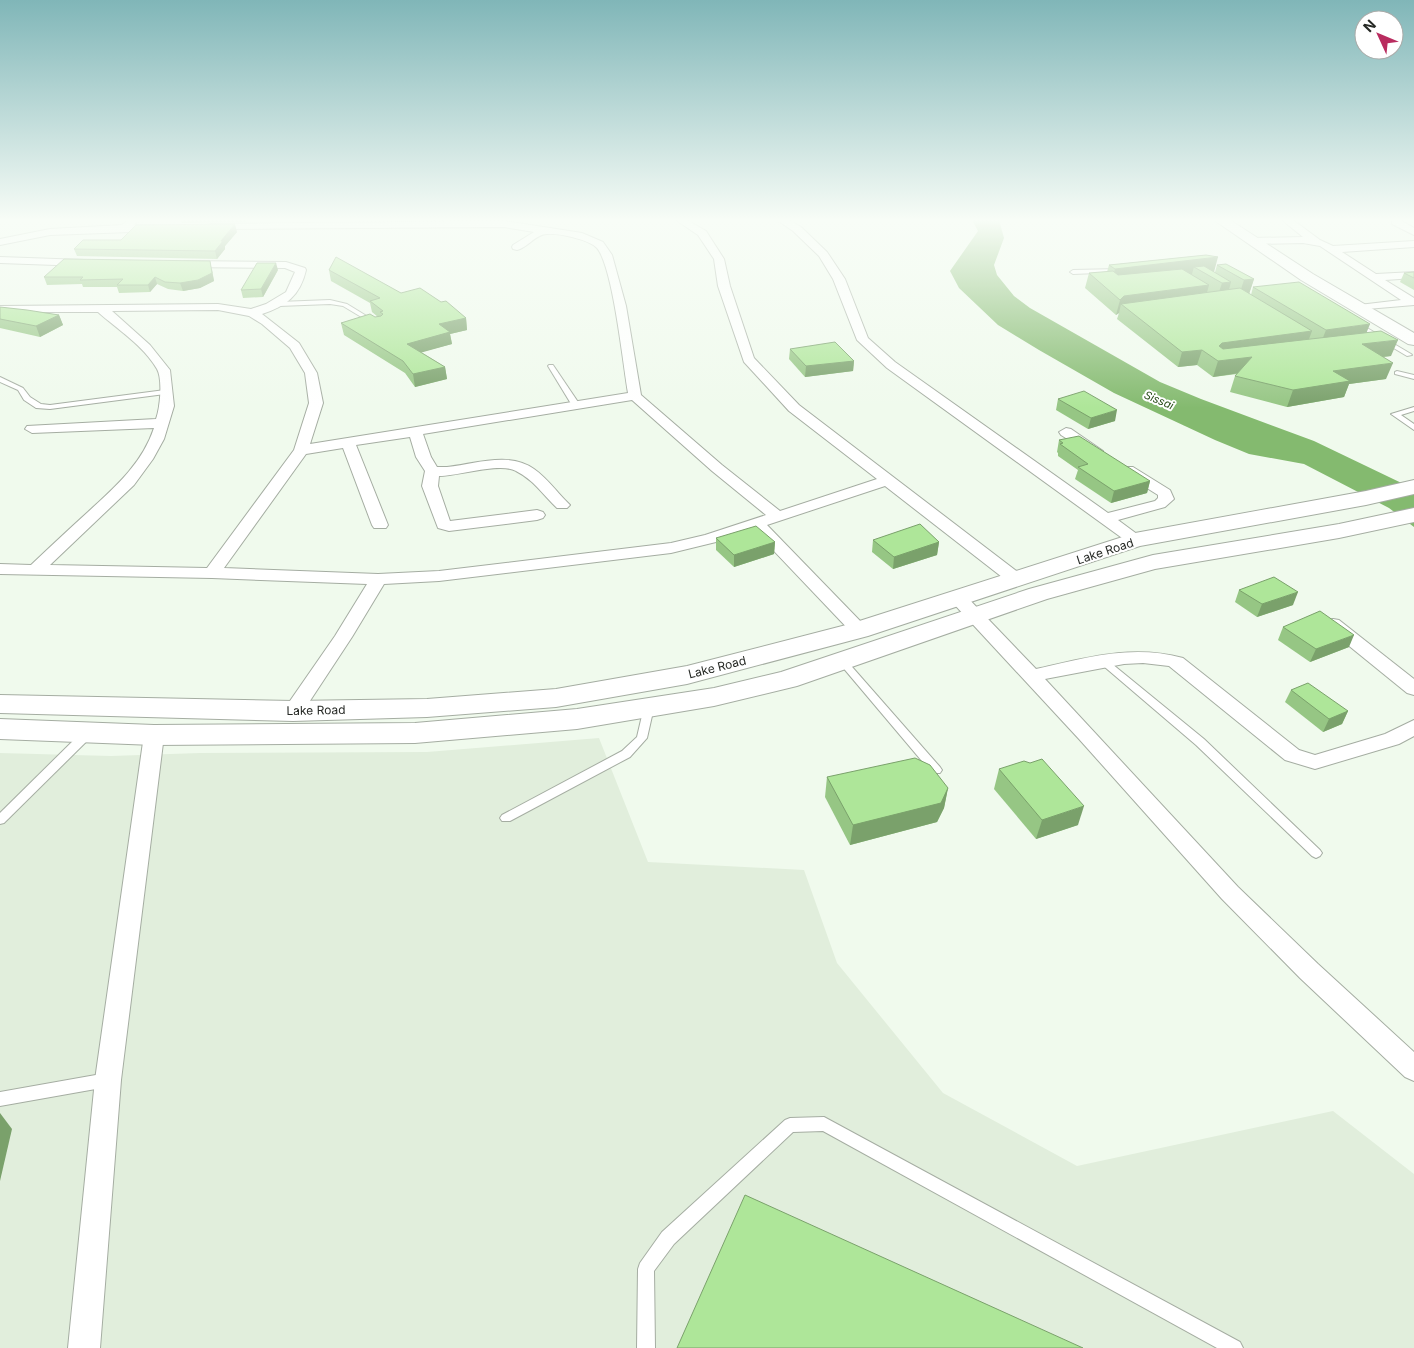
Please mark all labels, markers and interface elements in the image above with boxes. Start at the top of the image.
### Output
north arrow [1354,10,1404,60]
text: N [1359,16,1379,35]
water label: Sissai [1142,388,1176,413]
street label: Lake Road [1075,535,1135,567]
street label: Lake Road [686,653,748,681]
street label: Lake Road [286,702,346,718]

